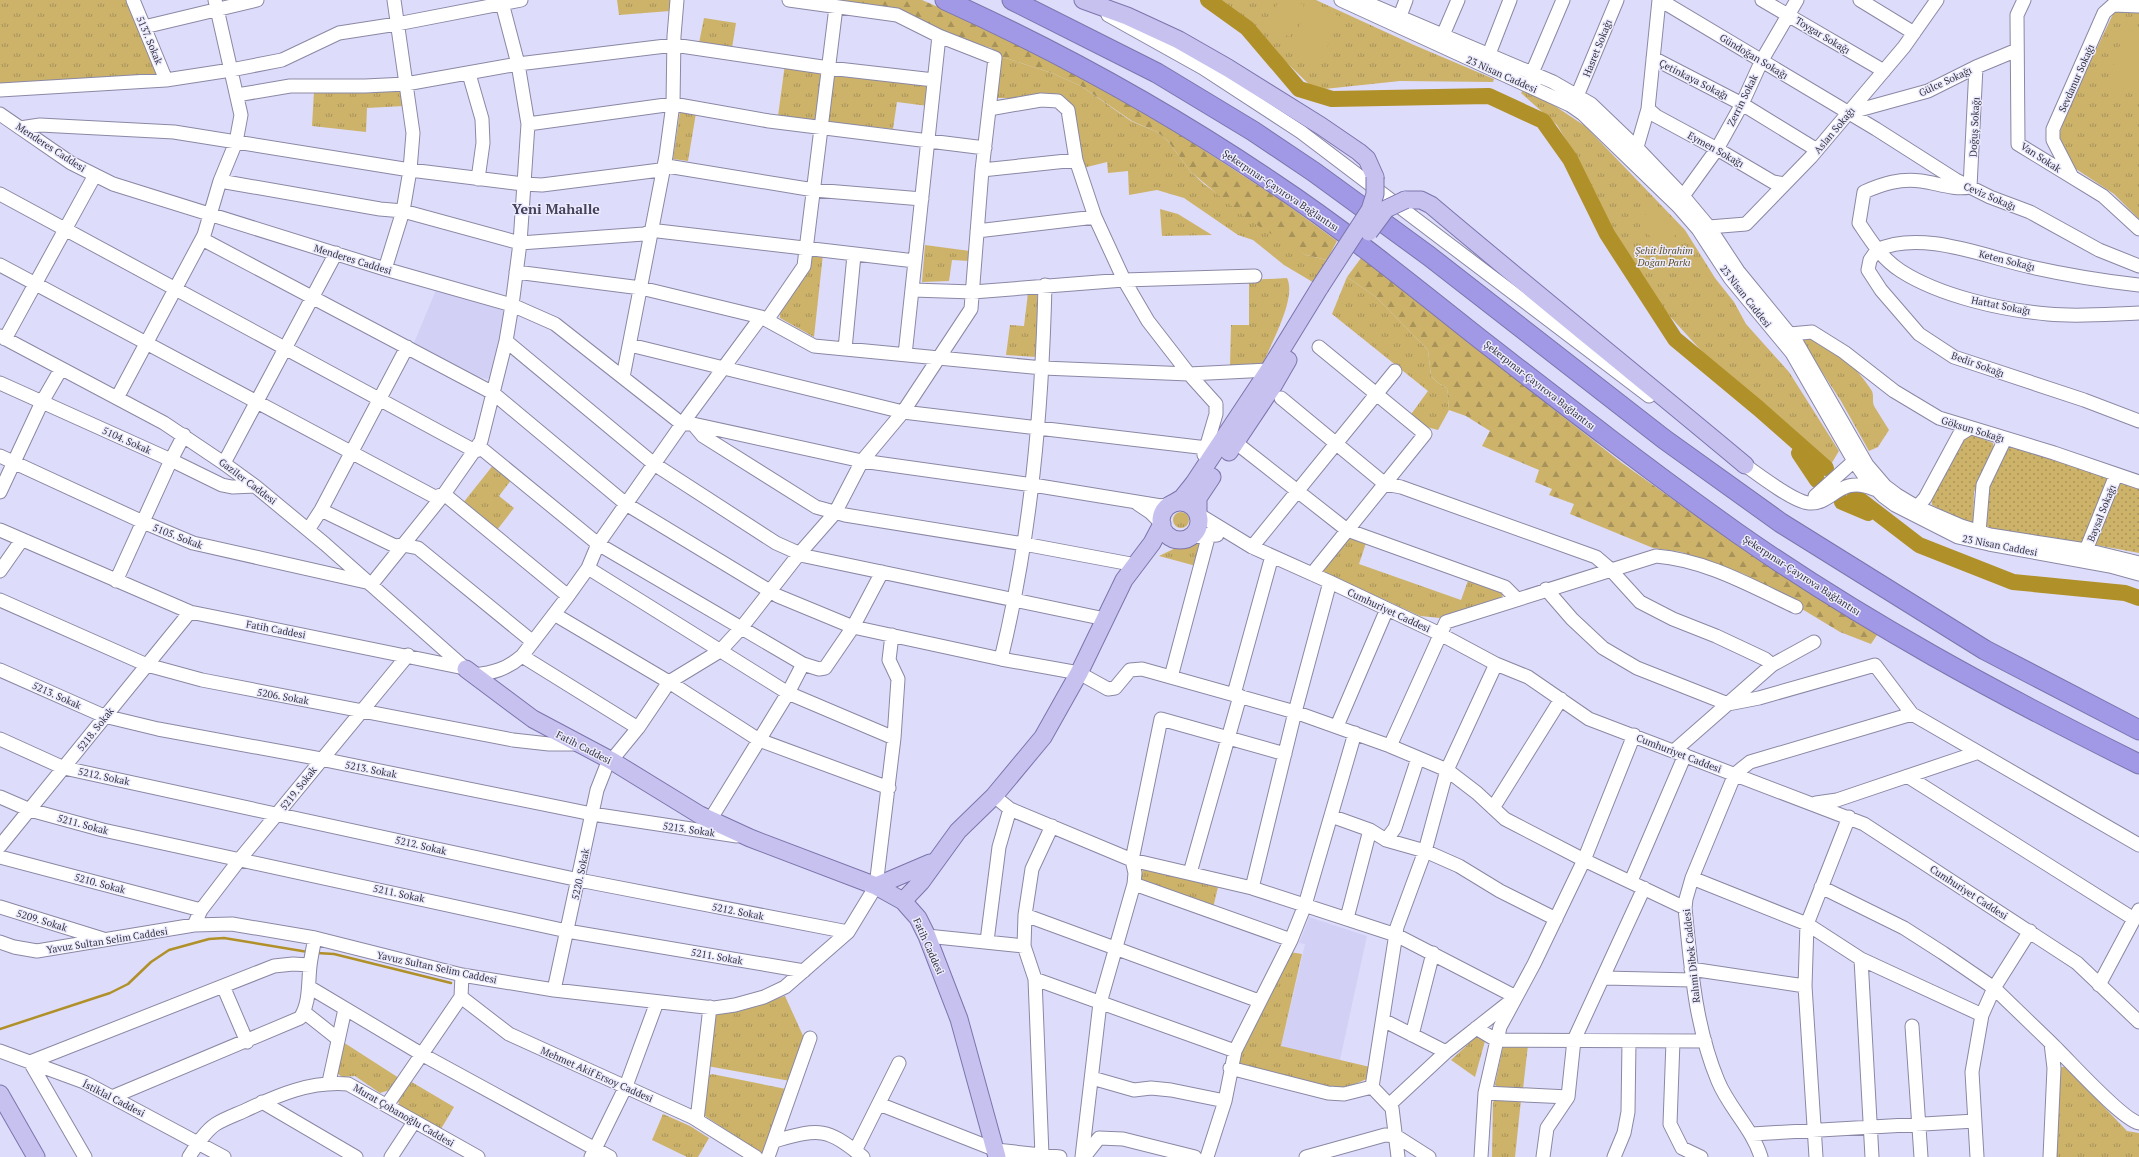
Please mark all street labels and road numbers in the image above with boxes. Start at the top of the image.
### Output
street label: 5137. Sokak [134,14,166,67]
street label: Toygar Sokağı [1793,14,1853,57]
street label: Hasret Sokağı [1580,17,1615,79]
street label: Gündoğan Sokağı [1717,31,1790,82]
street label: Sevdanur Sokağı [2056,42,2097,114]
street label: 23 Nisan Caddesi [1464,53,1539,96]
street label: Çetinkaya Sokağı [1657,56,1731,102]
street label: Gülce Sokağı [1917,64,1974,99]
street label: Zerrin Sokak [1724,71,1761,128]
street label: Doğuş Sokağı [1966,97,1983,157]
street label: Aslan Sokağı [1811,104,1858,156]
street label: Menderes Caddesi [13,120,88,175]
street label: Eymen Sokağı [1685,129,1746,170]
street label: Van Sokak [2018,140,2064,176]
street label: Şekerpınar-Çayırova Bağlantısı [1220,147,1341,234]
street label: Ceviz Sokağı [1962,180,2018,213]
street label: Menderes Caddesi [312,241,393,278]
street label: Keten Sokağı [1977,247,2036,274]
street label: 23 Nisan Caddesi [1717,262,1774,330]
street label: Hattat Sokağı [1970,293,2032,318]
street label: Şekerpınar-Çayırova Bağlantısı [1482,338,1598,433]
street label: Bedir Sokağı [1950,349,2006,380]
street label: Göksun Sokağı [1940,414,2006,445]
street label: 5104. Sokak [100,424,154,457]
street label: Gaziler Caddesi [216,455,279,507]
street label: Baysal Sokağı [2084,483,2119,544]
street label: 5105. Sokak [151,521,205,552]
street label: 23 Nisan Caddesi [1961,532,2039,559]
street label: Şekerpınar-Çayırova Bağlantısı [1741,533,1863,618]
street label: Cumhuriyet Caddesi [1345,585,1432,635]
street label: Fatih Caddesi [245,617,307,642]
street label: 5213. Sokak [30,679,84,712]
street label: 5206. Sokak [256,686,311,708]
street label: 5218. Sokak [74,704,117,754]
street label: Fatih Caddesi [554,728,614,767]
street label: Cumhuriyet Caddesi [1634,731,1723,776]
street label: 5213. Sokak [344,758,399,781]
street label: 5219. Sokak [277,763,320,813]
street label: 5212. Sokak [77,765,132,788]
street label: 5211. Sokak [56,811,111,838]
street label: 5213. Sokak [662,819,717,840]
street label: 5212. Sokak [394,833,449,858]
street label: 5220. Sokak [569,846,592,901]
street label: Cumhuriyet Caddesi [1927,862,2010,922]
street label: 5210. Sokak [73,870,128,897]
street label: 5211. Sokak [372,882,427,905]
street label: 5212. Sokak [711,900,766,923]
street label: 5209. Sokak [15,907,70,935]
street label: Rahmi Dibek Caddesi [1680,908,1703,1004]
street label: Fatih Caddesi [910,916,947,976]
street label: Yavuz Sultan Selim Caddesi [46,924,169,956]
street label: 5211. Sokak [690,946,745,968]
street label: Yavuz Sultan Selim Caddesi [376,948,498,987]
street label: Mehmet Akif Ersoy Caddesi [539,1044,655,1105]
street label: İstiklal Caddesi [80,1077,147,1120]
street label: Murat Çobanoğlu Caddesi [351,1081,457,1150]

